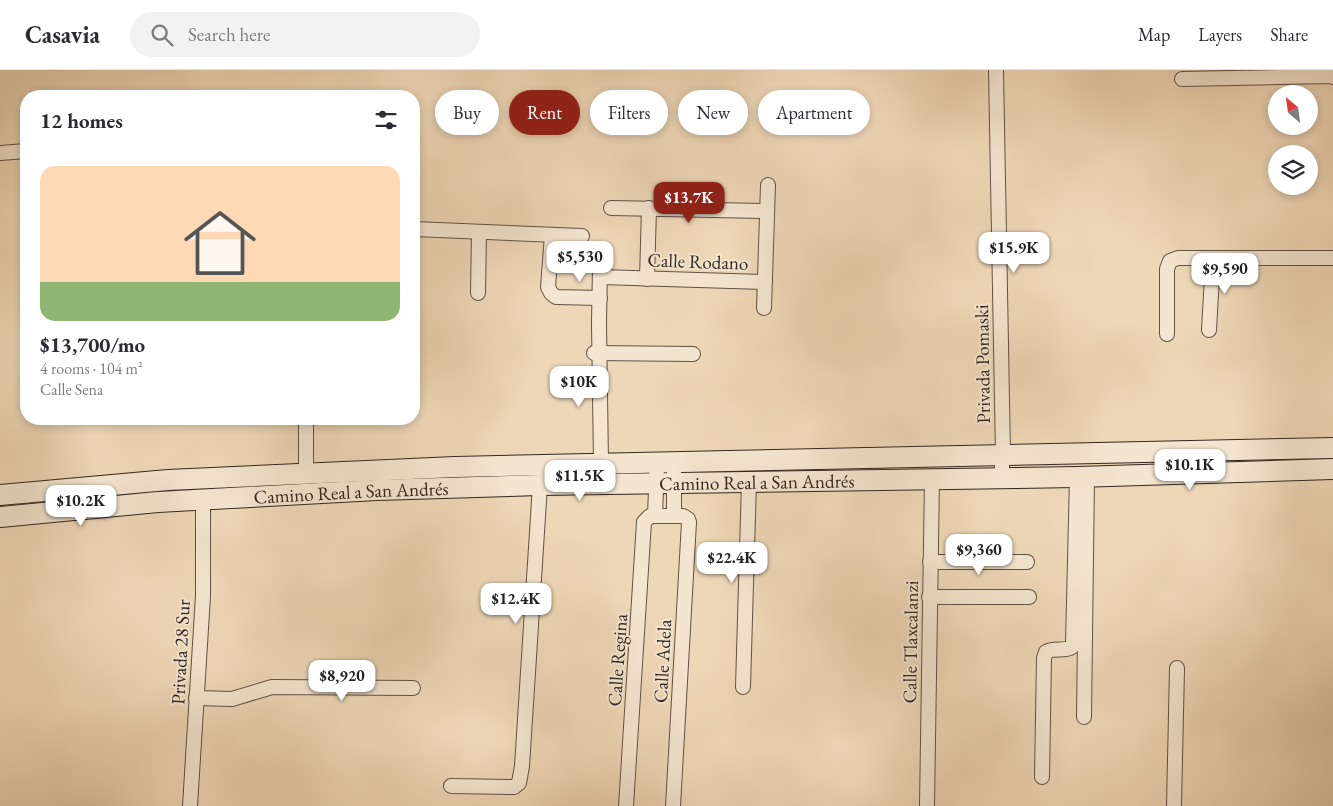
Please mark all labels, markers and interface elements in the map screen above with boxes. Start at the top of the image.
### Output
search box [130,12,480,57]
text: Casavia [25,19,100,50]
icon: search [148,21,176,49]
text: Search here [188,22,270,47]
text: Map [1138,23,1170,46]
text: Layers [1198,23,1242,46]
text: Share [1270,23,1308,46]
north arrow [1268,85,1318,135]
map controls [1268,85,1318,195]
chip: Buy [435,90,499,135]
chip: Rent [509,90,580,135]
chip: Filters [590,90,668,135]
chip: New [678,90,748,135]
chip: Apartment [758,90,870,135]
icon: filters [372,106,400,134]
text: 12 homes [40,107,123,134]
button: layers [1268,145,1318,195]
pin: $13.7K [648,182,730,224]
text: $13.7K [665,187,713,208]
icon: home [175,198,265,288]
pin: $15.9K [973,232,1055,274]
text: $15.9K [990,237,1038,258]
pin: $5,530 [539,240,621,283]
text: $5,530 [557,246,603,267]
street label: Calle Rodano [647,247,749,276]
pin: $9,590 [1184,252,1266,295]
text: $9,590 [1202,258,1248,279]
street label: Privada Pomaski [969,304,996,424]
text: $13,700/mo [40,331,145,358]
text: 4 rooms · 104 m² [40,358,143,379]
pin: $10K [549,366,609,408]
text: $10K [561,371,597,392]
text: Calle Sena [40,379,103,400]
pin: $10.1K [1149,448,1231,491]
text: $10.1K [1166,454,1214,475]
pin: $11.5K [539,460,621,502]
text: $11.5K [556,465,604,486]
street label: Camino Real a San Andrés [659,468,855,496]
street label: Camino Real a San Andrés [253,476,449,510]
pin: $10.2K [40,484,122,527]
text: $10.2K [57,490,105,511]
pin: $9,360 [938,534,1020,576]
text: $9,360 [956,539,1002,560]
pin: $22.4K [691,542,773,584]
text: $22.4K [708,547,756,568]
street label: Calle Tlaxcalanzi [897,580,924,704]
pin: $12.4K [475,582,557,625]
text: $12.4K [492,588,540,609]
street label: Privada 28 Sur [165,598,196,705]
street label: Calle Regina [602,612,633,707]
street label: Calle Adela [648,618,677,703]
pin: $8,920 [301,660,383,702]
text: $8,920 [319,665,365,686]

